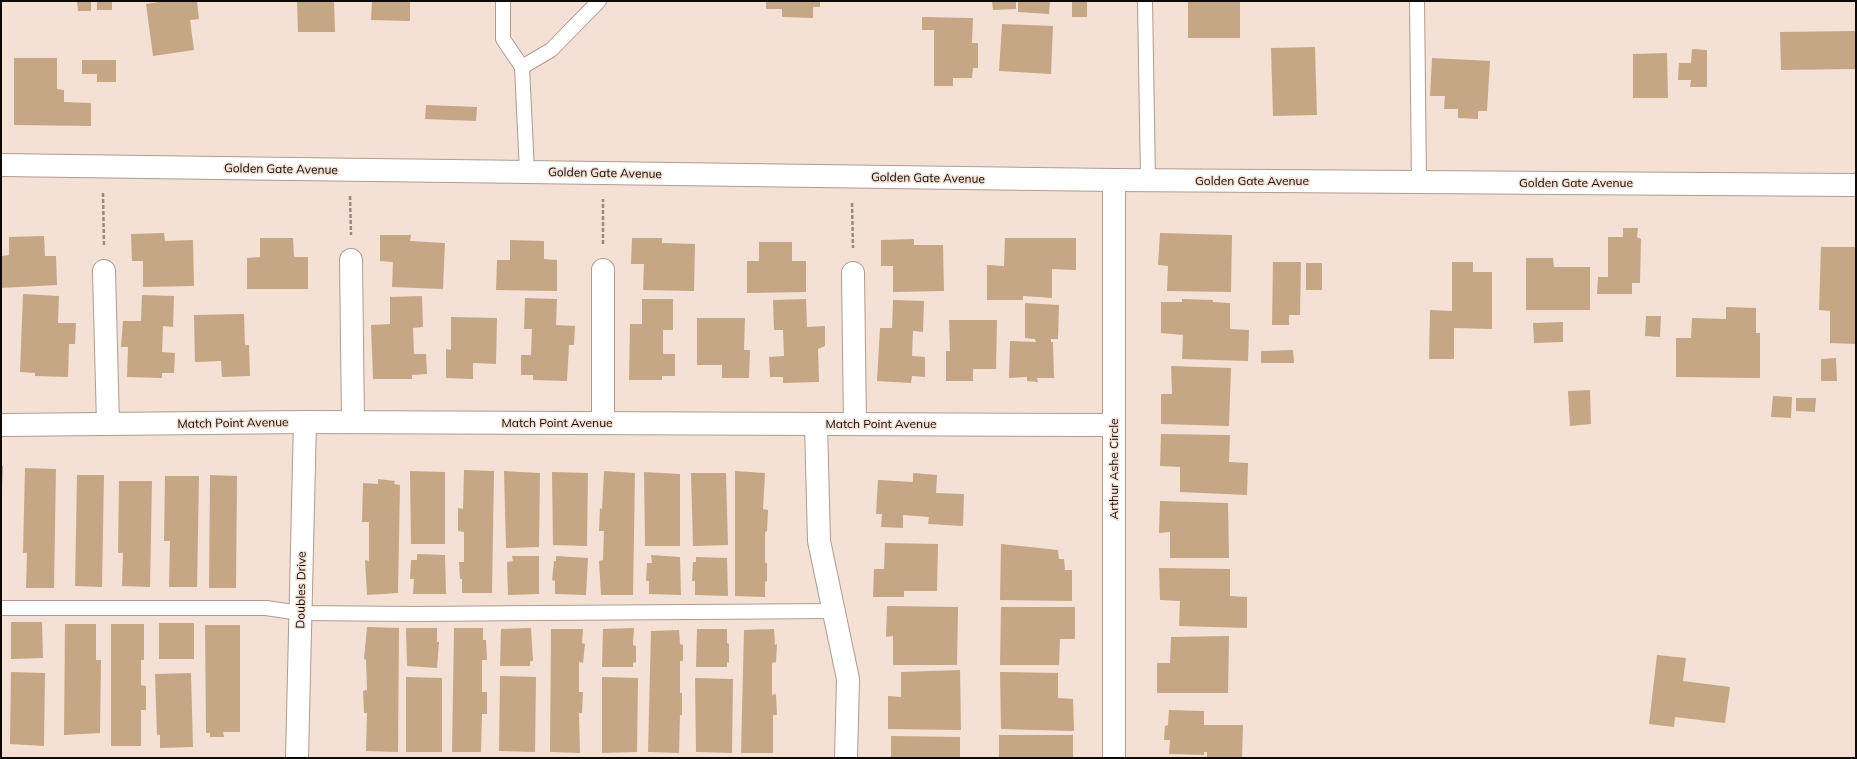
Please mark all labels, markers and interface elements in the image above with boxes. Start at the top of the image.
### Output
street label: Golden Gate Avenue [224,160,338,177]
street label: Golden Gate Avenue [548,164,662,181]
street label: Golden Gate Avenue [871,169,985,186]
street label: Golden Gate Avenue [1195,173,1309,188]
street label: Golden Gate Avenue [1519,175,1633,190]
street label: Match Point Avenue [177,414,289,431]
street label: Match Point Avenue [501,415,613,430]
street label: Match Point Avenue [825,416,937,431]
street label: Arthur Ashe Circle [1106,418,1121,520]
street label: Doubles Drive [292,551,309,629]

